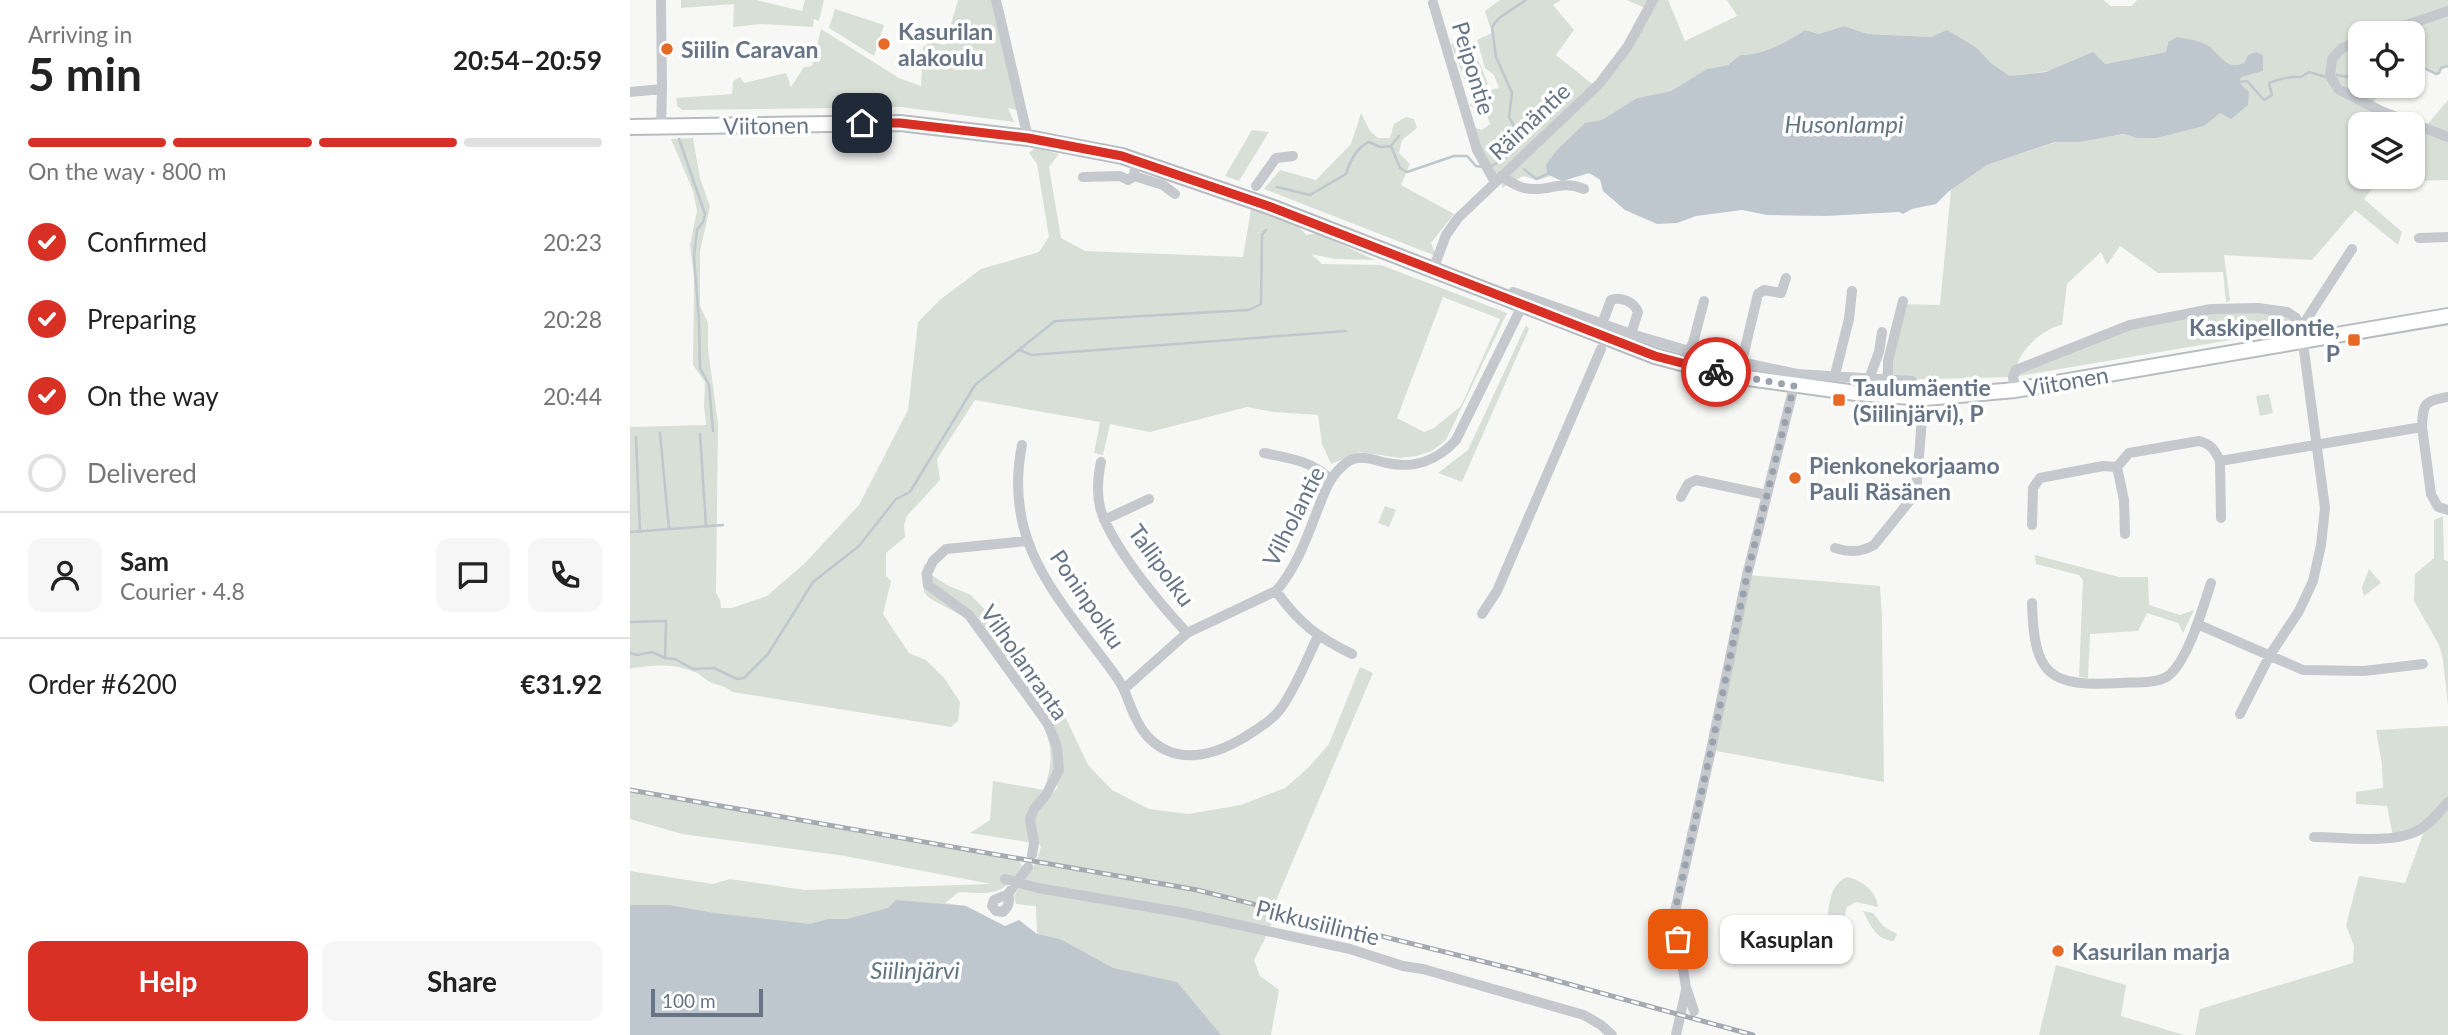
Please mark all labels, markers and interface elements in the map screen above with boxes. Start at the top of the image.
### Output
place label: Kasurilan alakoulu [898,17,993,71]
street label: Peipontie [1447,18,1501,118]
text: Arriving in [28,20,132,48]
map controls [2348,21,2425,189]
button: locate [2348,21,2425,98]
place label: Siilin Caravan [681,35,819,63]
marker: Kasurilan alakoulu [876,36,892,52]
marker: Siilin Caravan [659,41,675,57]
text: 20:54–20:59 [453,44,602,76]
text: 5 min [28,46,142,101]
street label: Räimäntie [1483,76,1575,166]
pin [832,93,892,153]
icon: home [843,104,881,142]
water label: Husonlampi [1784,109,1904,138]
street label: Viitonen [723,110,809,140]
button: layers [2348,112,2425,189]
text: On the way · 800 m [28,157,227,185]
icon: check [28,223,66,261]
text: Confirmed [87,226,207,258]
text: 20:23 [543,228,602,256]
icon: check [28,300,66,338]
text: Preparing [87,303,196,335]
text: 20:28 [543,305,602,333]
place label: Kaskipellontie, P [2189,313,2340,367]
marker: Kaskipellontie, P [2346,332,2362,348]
courier [1681,337,1751,407]
icon: bike [1697,353,1735,391]
street label: Viitonen [2021,360,2111,402]
place label: Taulumäentie (Siilinjärvi), P [1853,373,1991,427]
icon: check [28,377,66,415]
text: On the way [87,380,219,412]
text: 20:44 [543,382,602,410]
marker: Taulumäentie (Siilinjärvi), P [1831,392,1847,408]
place label: Pienkonekorjaamo Pauli Räsänen [1809,451,2000,505]
text: Delivered [87,457,197,489]
street label: Vilholantie [1256,461,1330,571]
marker: Pienkonekorjaamo Pauli Räsänen [1787,470,1803,486]
street label: Tallipolku [1123,518,1201,612]
button: person [28,538,102,612]
button: chat [436,538,510,612]
button: phone [528,538,602,612]
street label: Poninpolku [1045,544,1131,654]
text: Sam [120,545,169,577]
text: Courier · 4.8 [120,577,245,605]
street label: Vilholanranta [975,599,1075,725]
text: Order #6200 [28,668,177,700]
text: €31.92 [520,668,602,700]
street label: Pikkusiilintie [1253,893,1383,951]
pin [1648,909,1708,969]
callout: Kasuplan [1720,914,1853,964]
icon: bag [1659,920,1697,958]
text: Kasuplan [1740,925,1833,953]
place label: Kasurilan marja [2072,937,2230,965]
button: Help [28,941,308,1021]
button: Share [322,941,602,1021]
marker: Kasurilan marja [2050,943,2066,959]
water label: Siilinjärvi [870,955,960,984]
scale bar [651,986,763,1018]
text: 100 m [662,989,716,1012]

